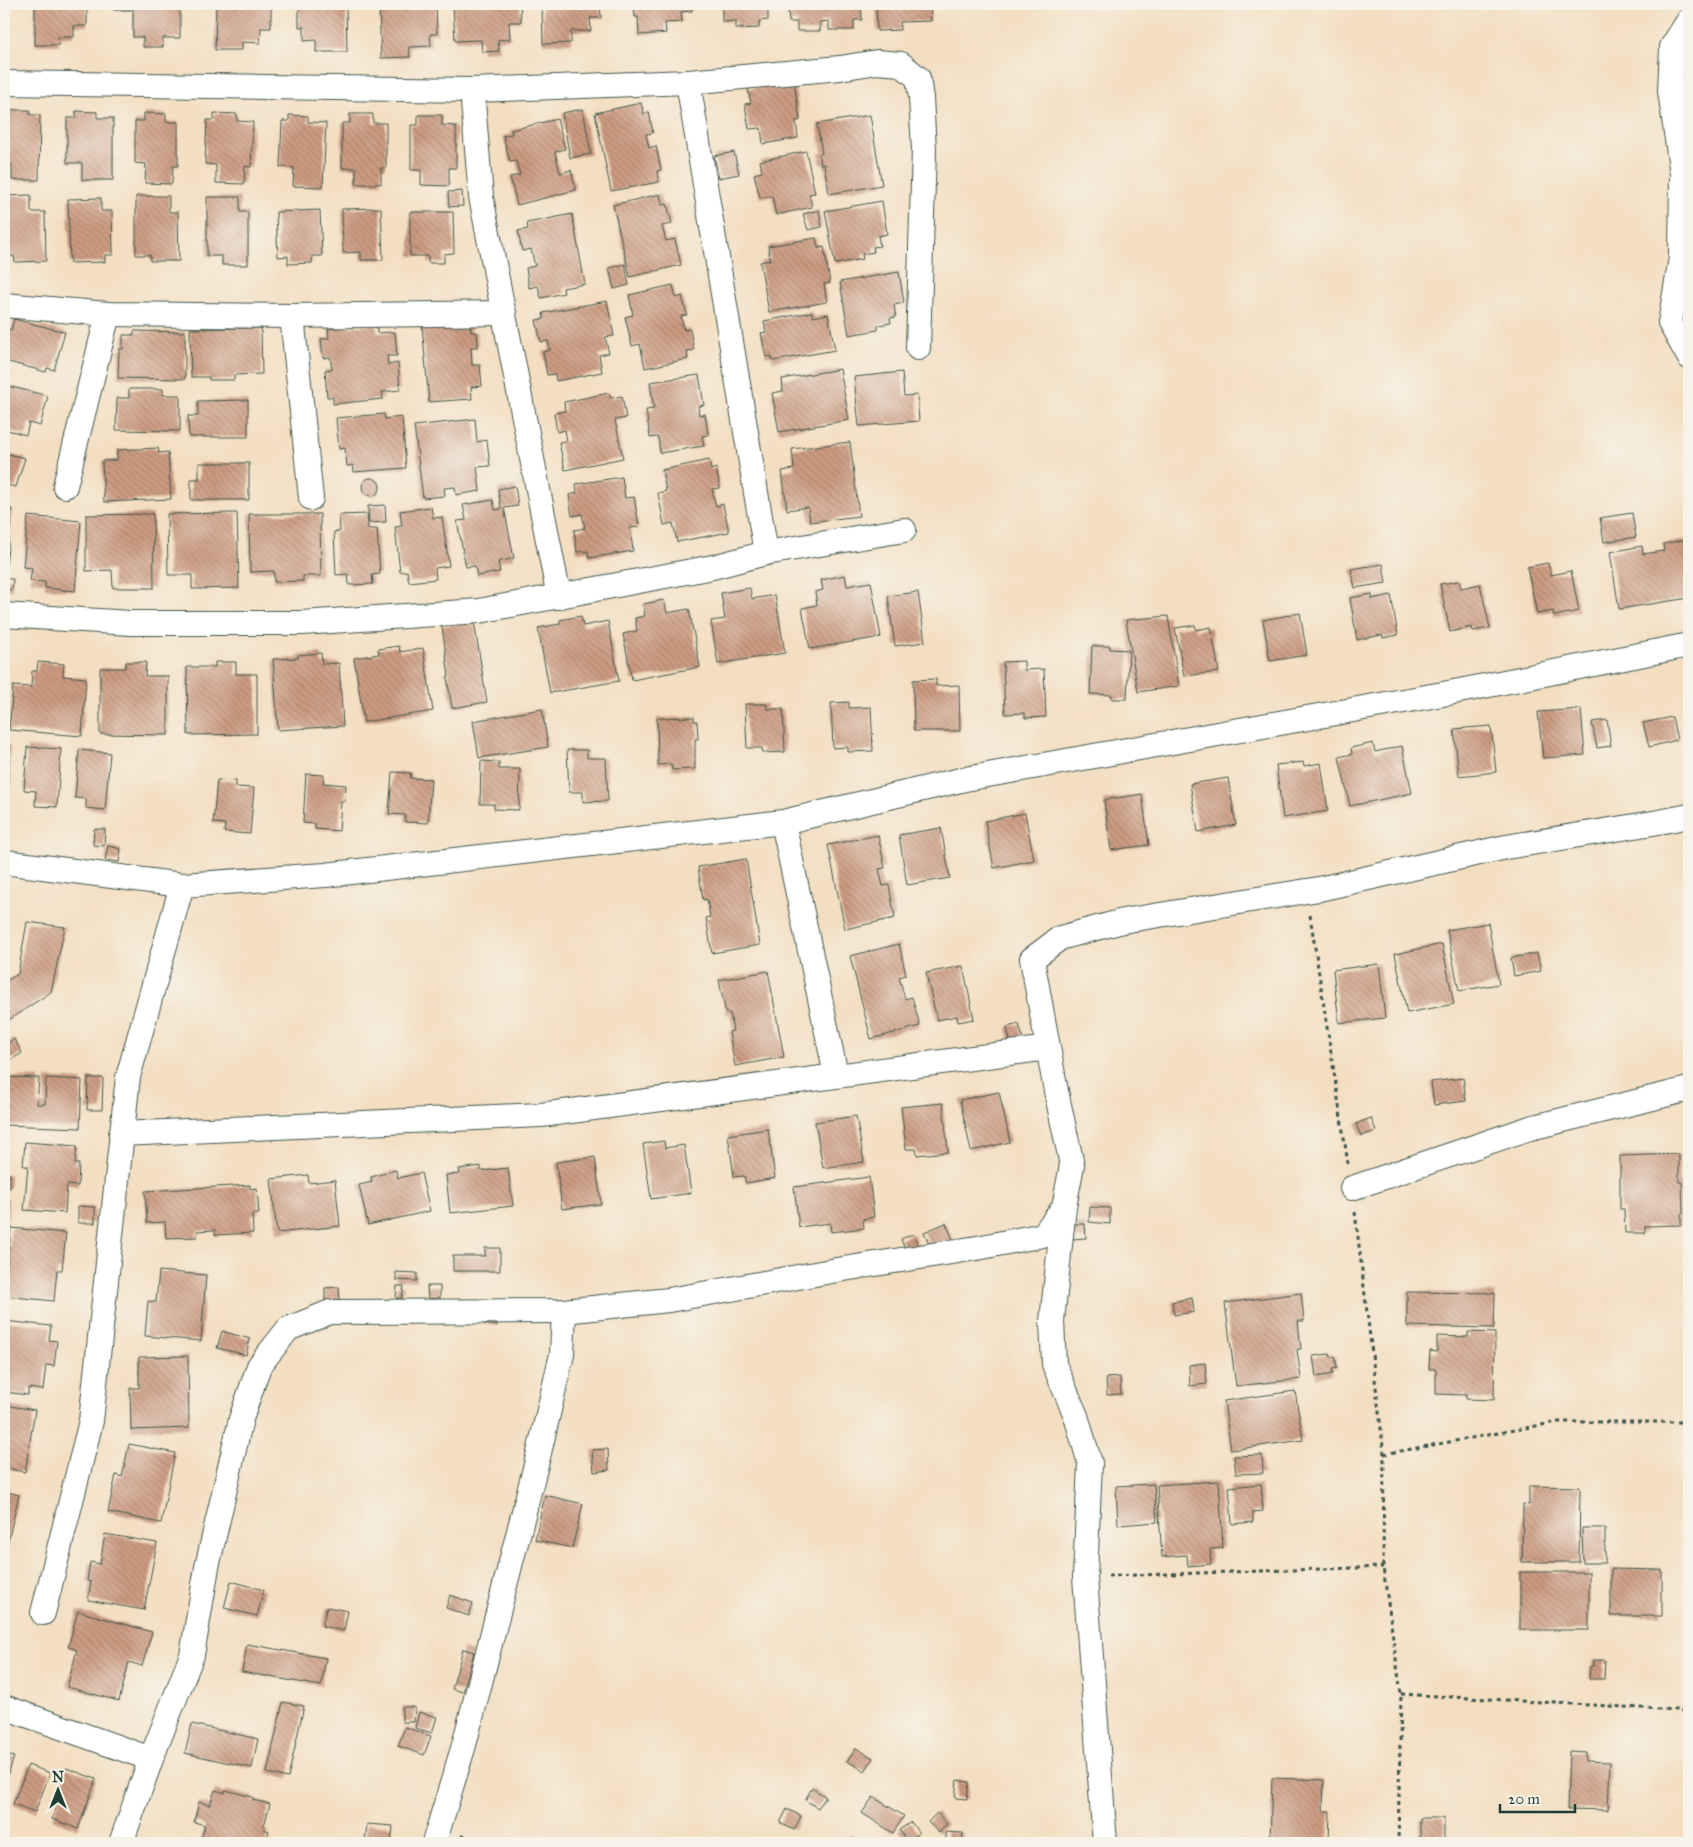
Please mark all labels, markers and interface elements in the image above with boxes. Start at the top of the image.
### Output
north arrow [32,1764,82,1814]
text: N [52,1769,64,1786]
scale bar [1500,1782,1576,1814]
text: 20 m [1508,1790,1540,1808]

